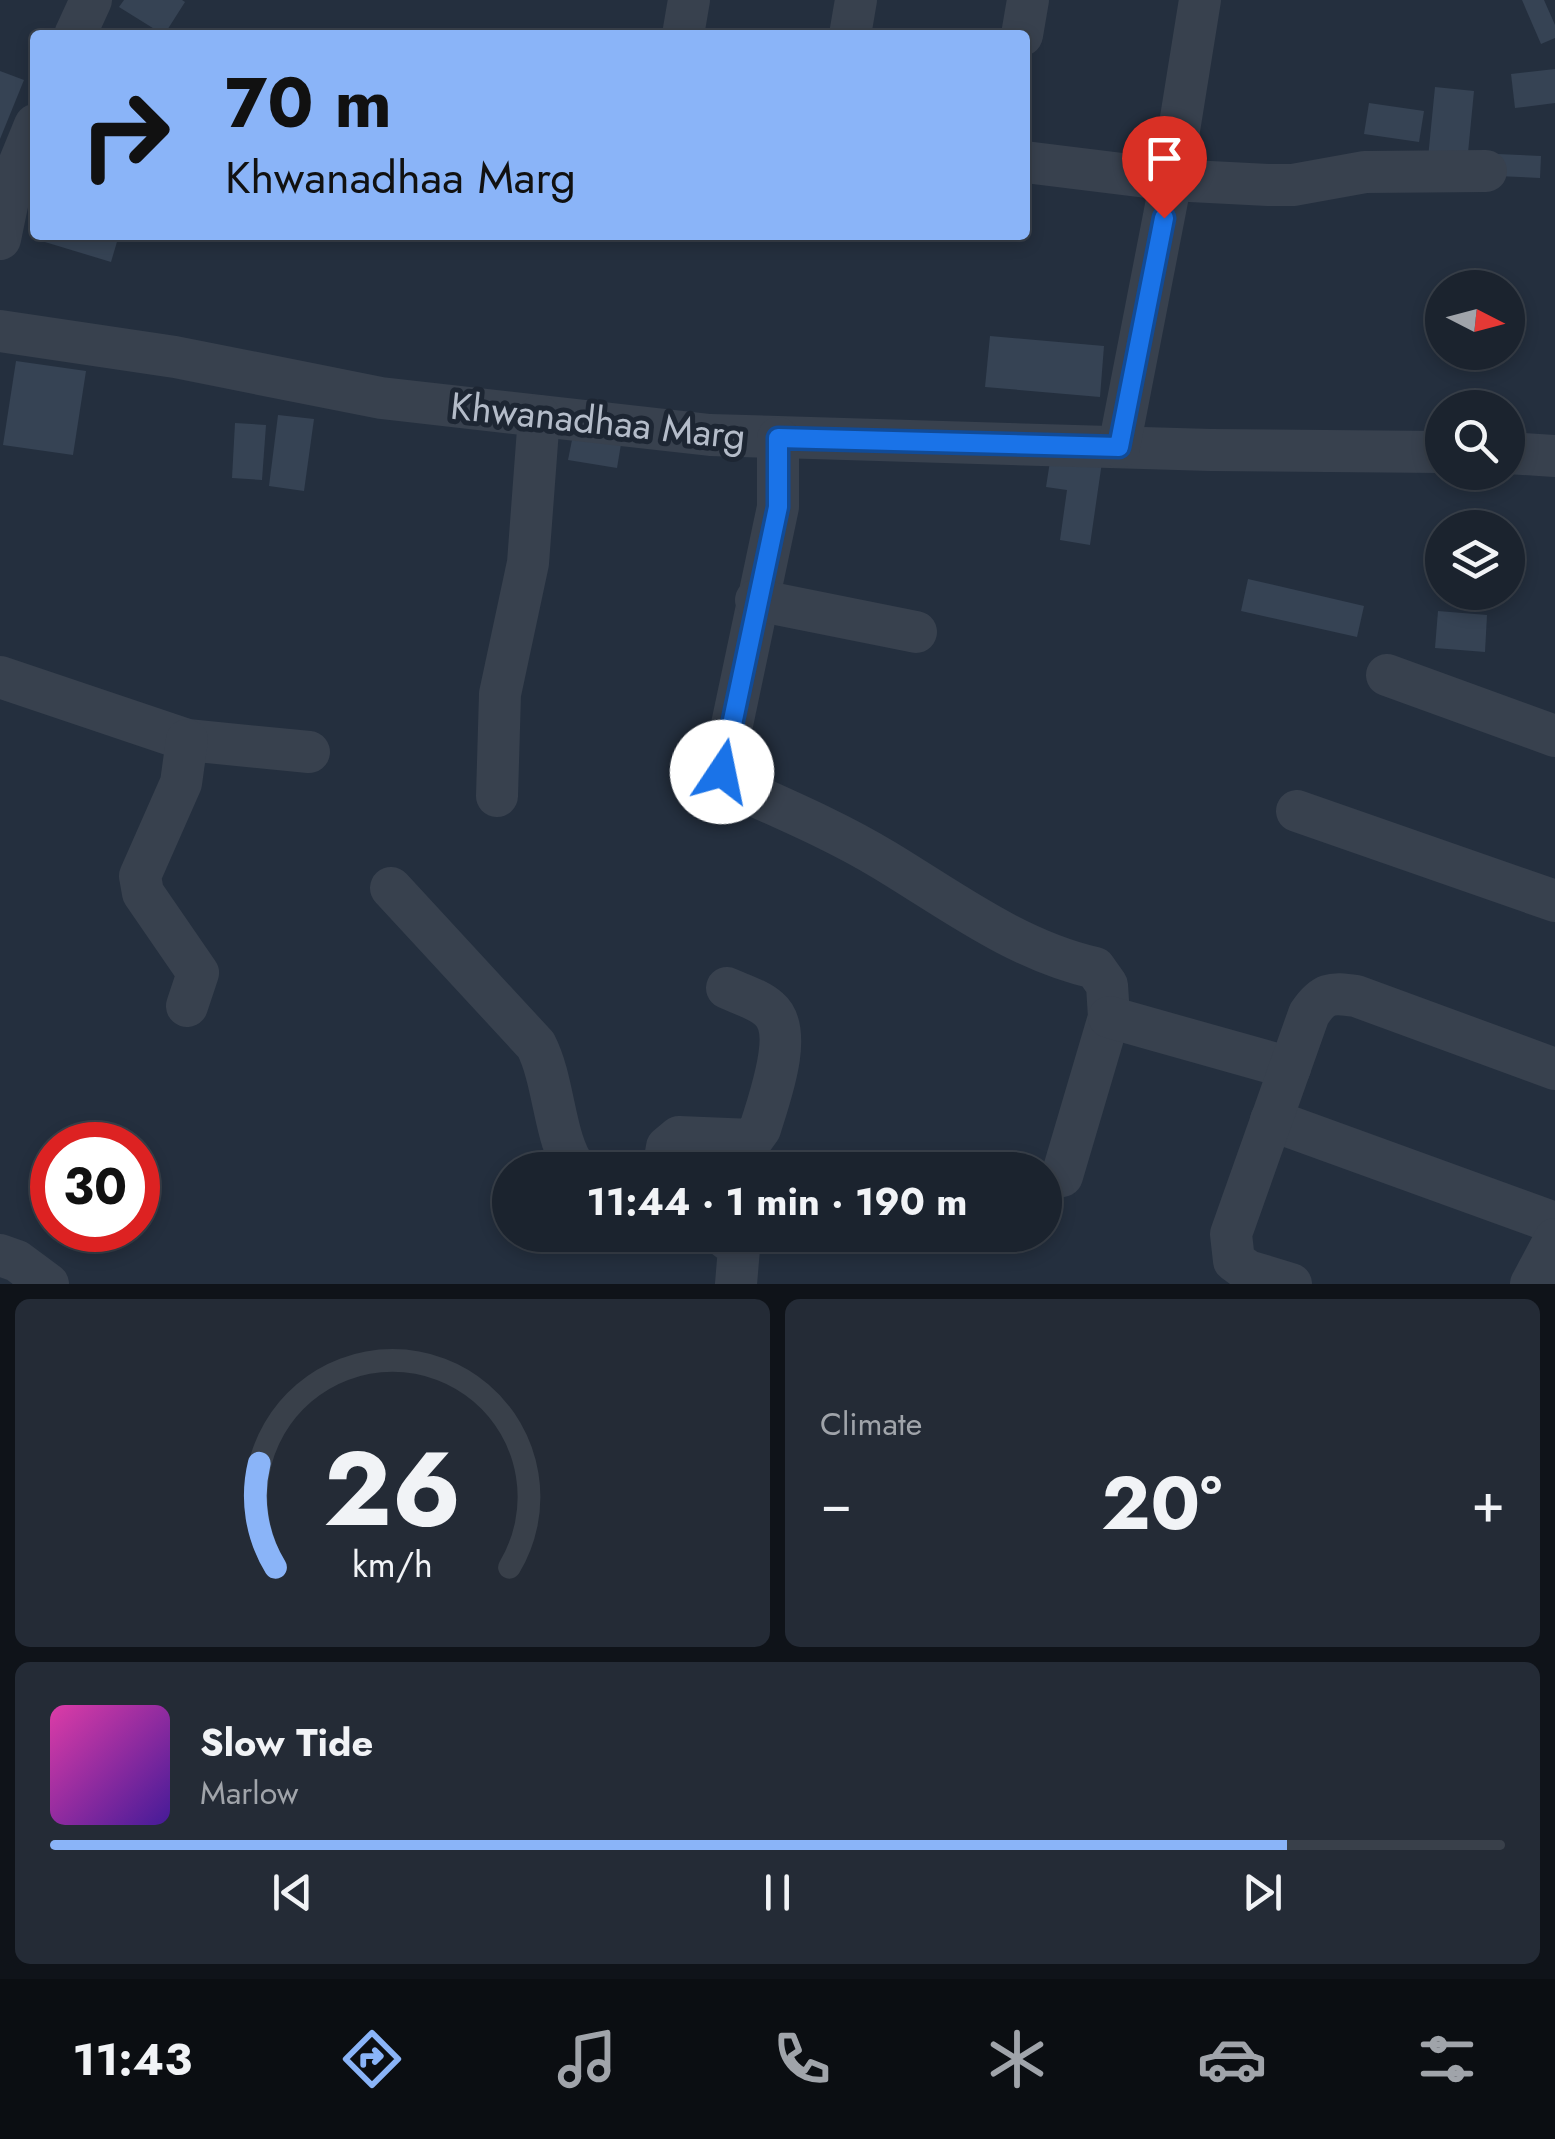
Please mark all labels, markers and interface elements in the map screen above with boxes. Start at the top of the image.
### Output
text: 70 m [225,52,392,153]
icon: right [60,70,190,200]
pin [1122,116,1207,219]
icon: arrive [1137,131,1192,186]
text: Khwanadhaa Marg [225,145,576,210]
north arrow [1425,270,1525,370]
map controls [1425,270,1525,610]
street label: Khwanadhaa Marg [448,378,748,463]
button: search [1425,390,1525,490]
button: layers [1425,510,1525,610]
position arrow [670,720,774,824]
speed limit sign: 30 [30,1122,160,1252]
text: 11:44 · 1 min · 190 m [587,1174,967,1229]
text: Climate [820,1401,922,1447]
text: 26 [324,1414,461,1564]
text: 20° [1101,1449,1222,1557]
text: − [820,1463,852,1543]
text: + [1471,1463,1505,1543]
text: km/h [352,1539,433,1590]
text: Slow Tide [200,1715,373,1770]
text: Marlow [200,1770,298,1816]
icon: previous [265,1865,320,1920]
icon: pause [750,1865,805,1920]
icon: next [1235,1865,1290,1920]
icon: directions [337,2024,407,2094]
icon: music [552,2024,622,2094]
icon: phone [767,2024,837,2094]
icon: climate [982,2024,1052,2094]
icon: car [1197,2024,1267,2094]
icon: filters [1412,2024,1482,2094]
text: 11:43 [73,2027,192,2092]

